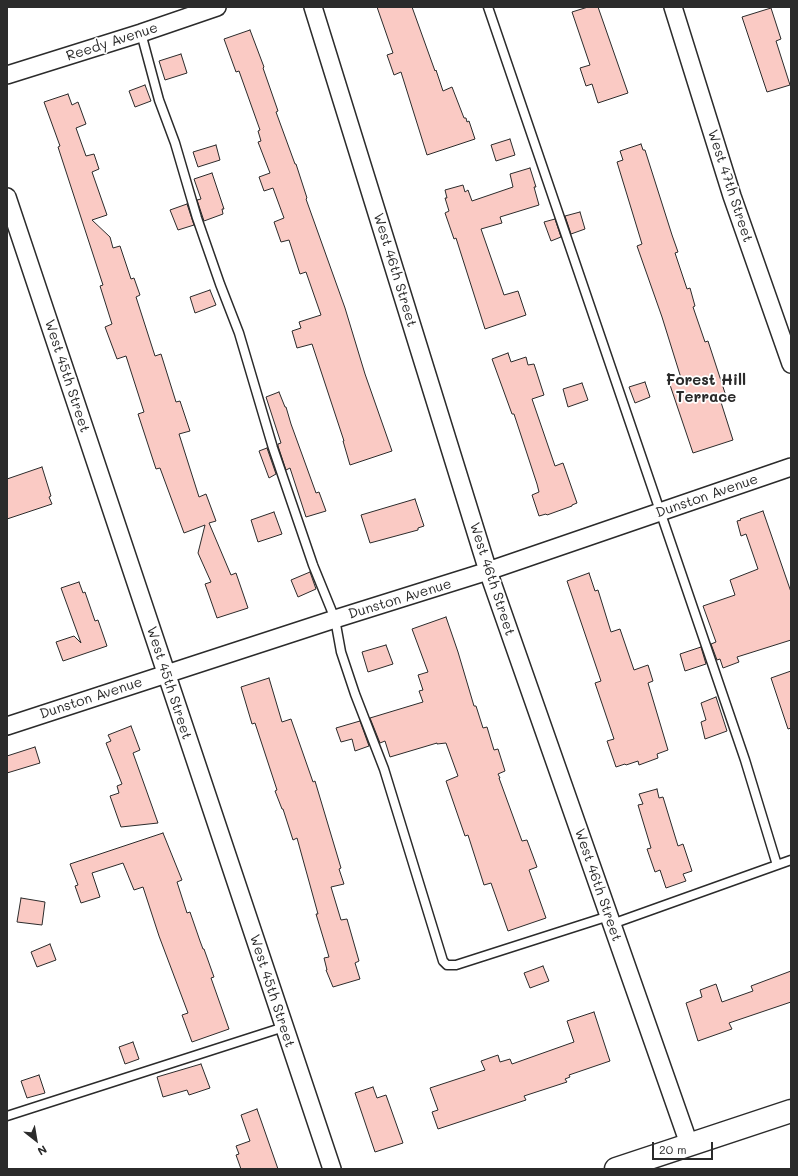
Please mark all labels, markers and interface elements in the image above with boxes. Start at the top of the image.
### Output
street label: Reedy Avenue [64,19,160,65]
street label: West 47th Street [704,128,756,244]
street label: West 46th Street [370,211,420,329]
street label: West 45th Street [41,317,93,435]
district label: Forest Hill Terrace [666,371,746,406]
street label: Dunston Avenue [654,471,760,521]
street label: West 46th Street [466,520,518,638]
street label: Dunston Avenue [346,575,454,623]
street label: West 45th Street [143,624,195,742]
street label: Dunston Avenue [38,673,144,723]
street label: West 46th Street [571,826,625,944]
street label: West 45th Street [246,932,298,1050]
north arrow [16,1120,56,1160]
scale bar [654,1134,715,1160]
text: 20 m [659,1141,687,1157]
text: N [35,1142,50,1159]

